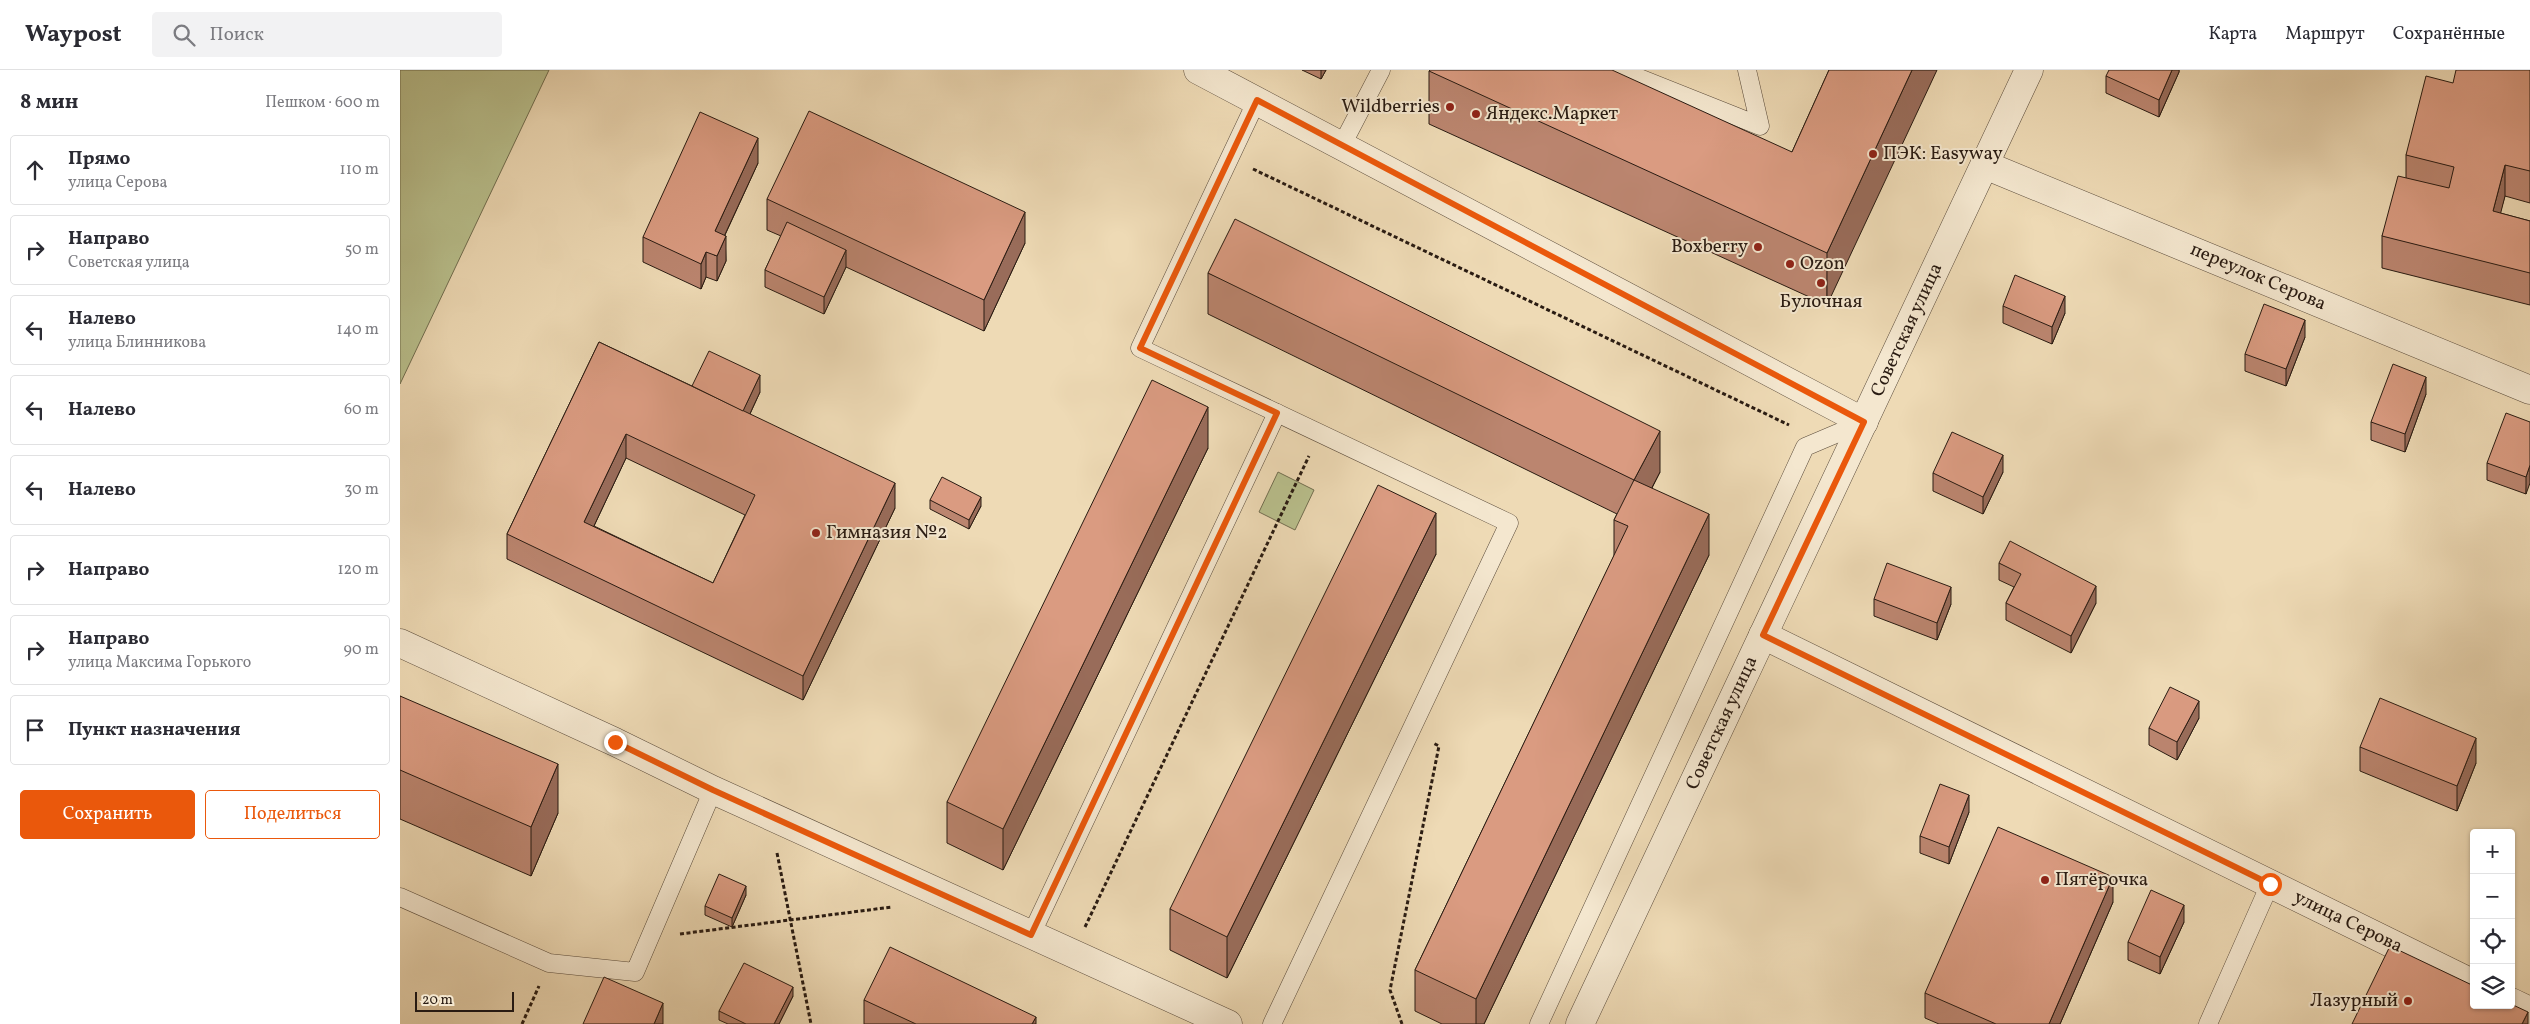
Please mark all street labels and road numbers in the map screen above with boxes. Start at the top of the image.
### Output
street label: переулок Серова [2186,237,2330,317]
street label: Советская улица [1865,259,1949,401]
street label: Советская улица [1680,652,1764,794]
street label: улица Серова [2289,884,2407,960]

